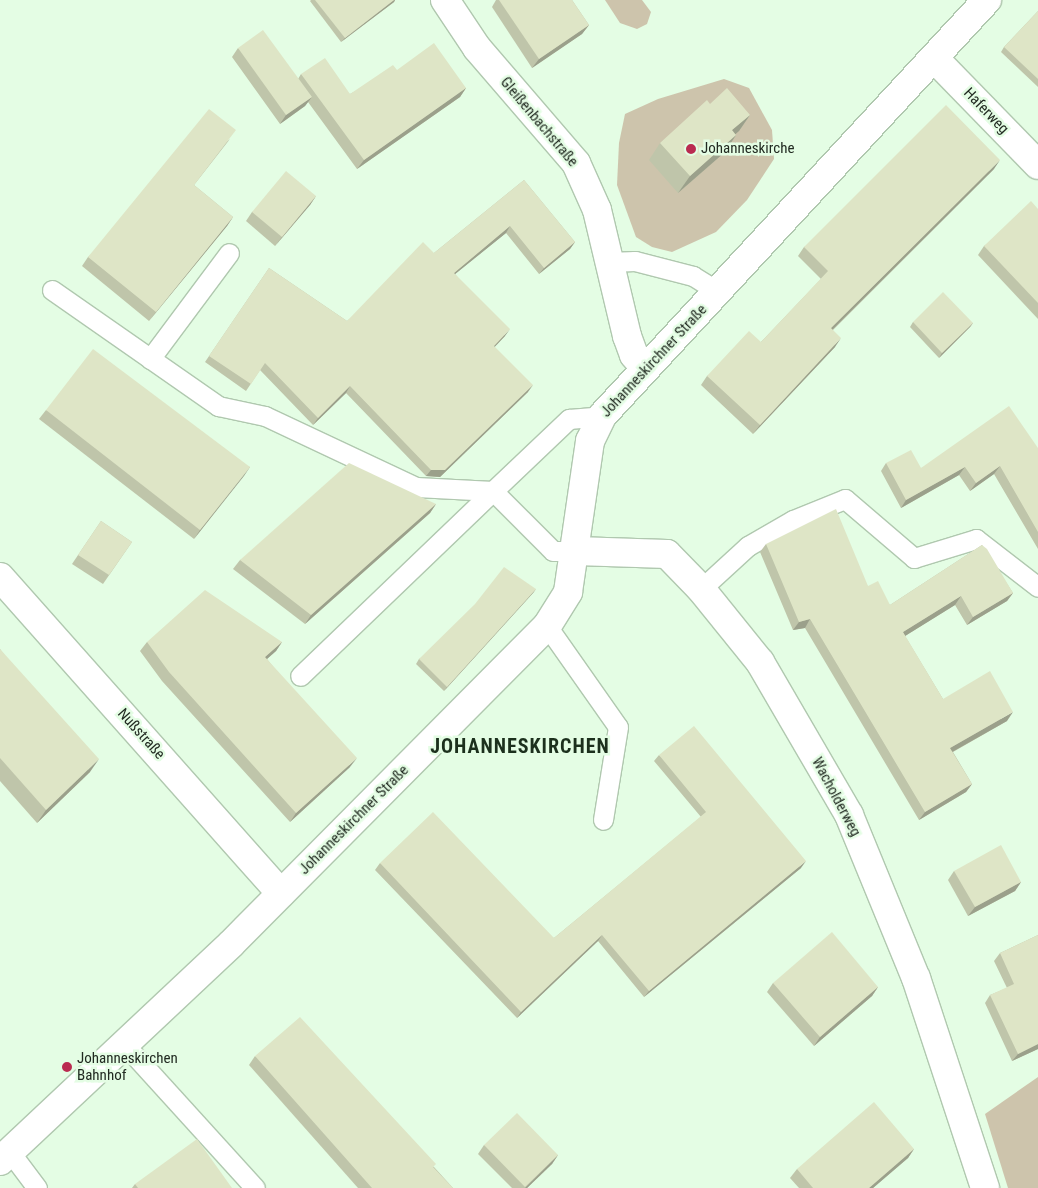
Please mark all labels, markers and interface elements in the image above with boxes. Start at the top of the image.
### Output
street label: Gleißenbachstraße [496,74,582,170]
street label: Haferweg [960,84,1012,138]
place label: Johanneskirche [701,140,794,158]
marker: Johanneskirche [685,143,697,155]
street label: Johanneskirchner Straße [597,301,711,421]
street label: Nußstraße [114,705,168,763]
district label: JOHANNESKIRCHEN [428,734,612,758]
street label: Wacholderweg [808,754,864,840]
street label: Johanneskirchner Straße [296,762,412,878]
place label: Johanneskirchen Bahnhof [77,1049,178,1084]
marker: Johanneskirchen Bahnhof [61,1061,73,1073]

